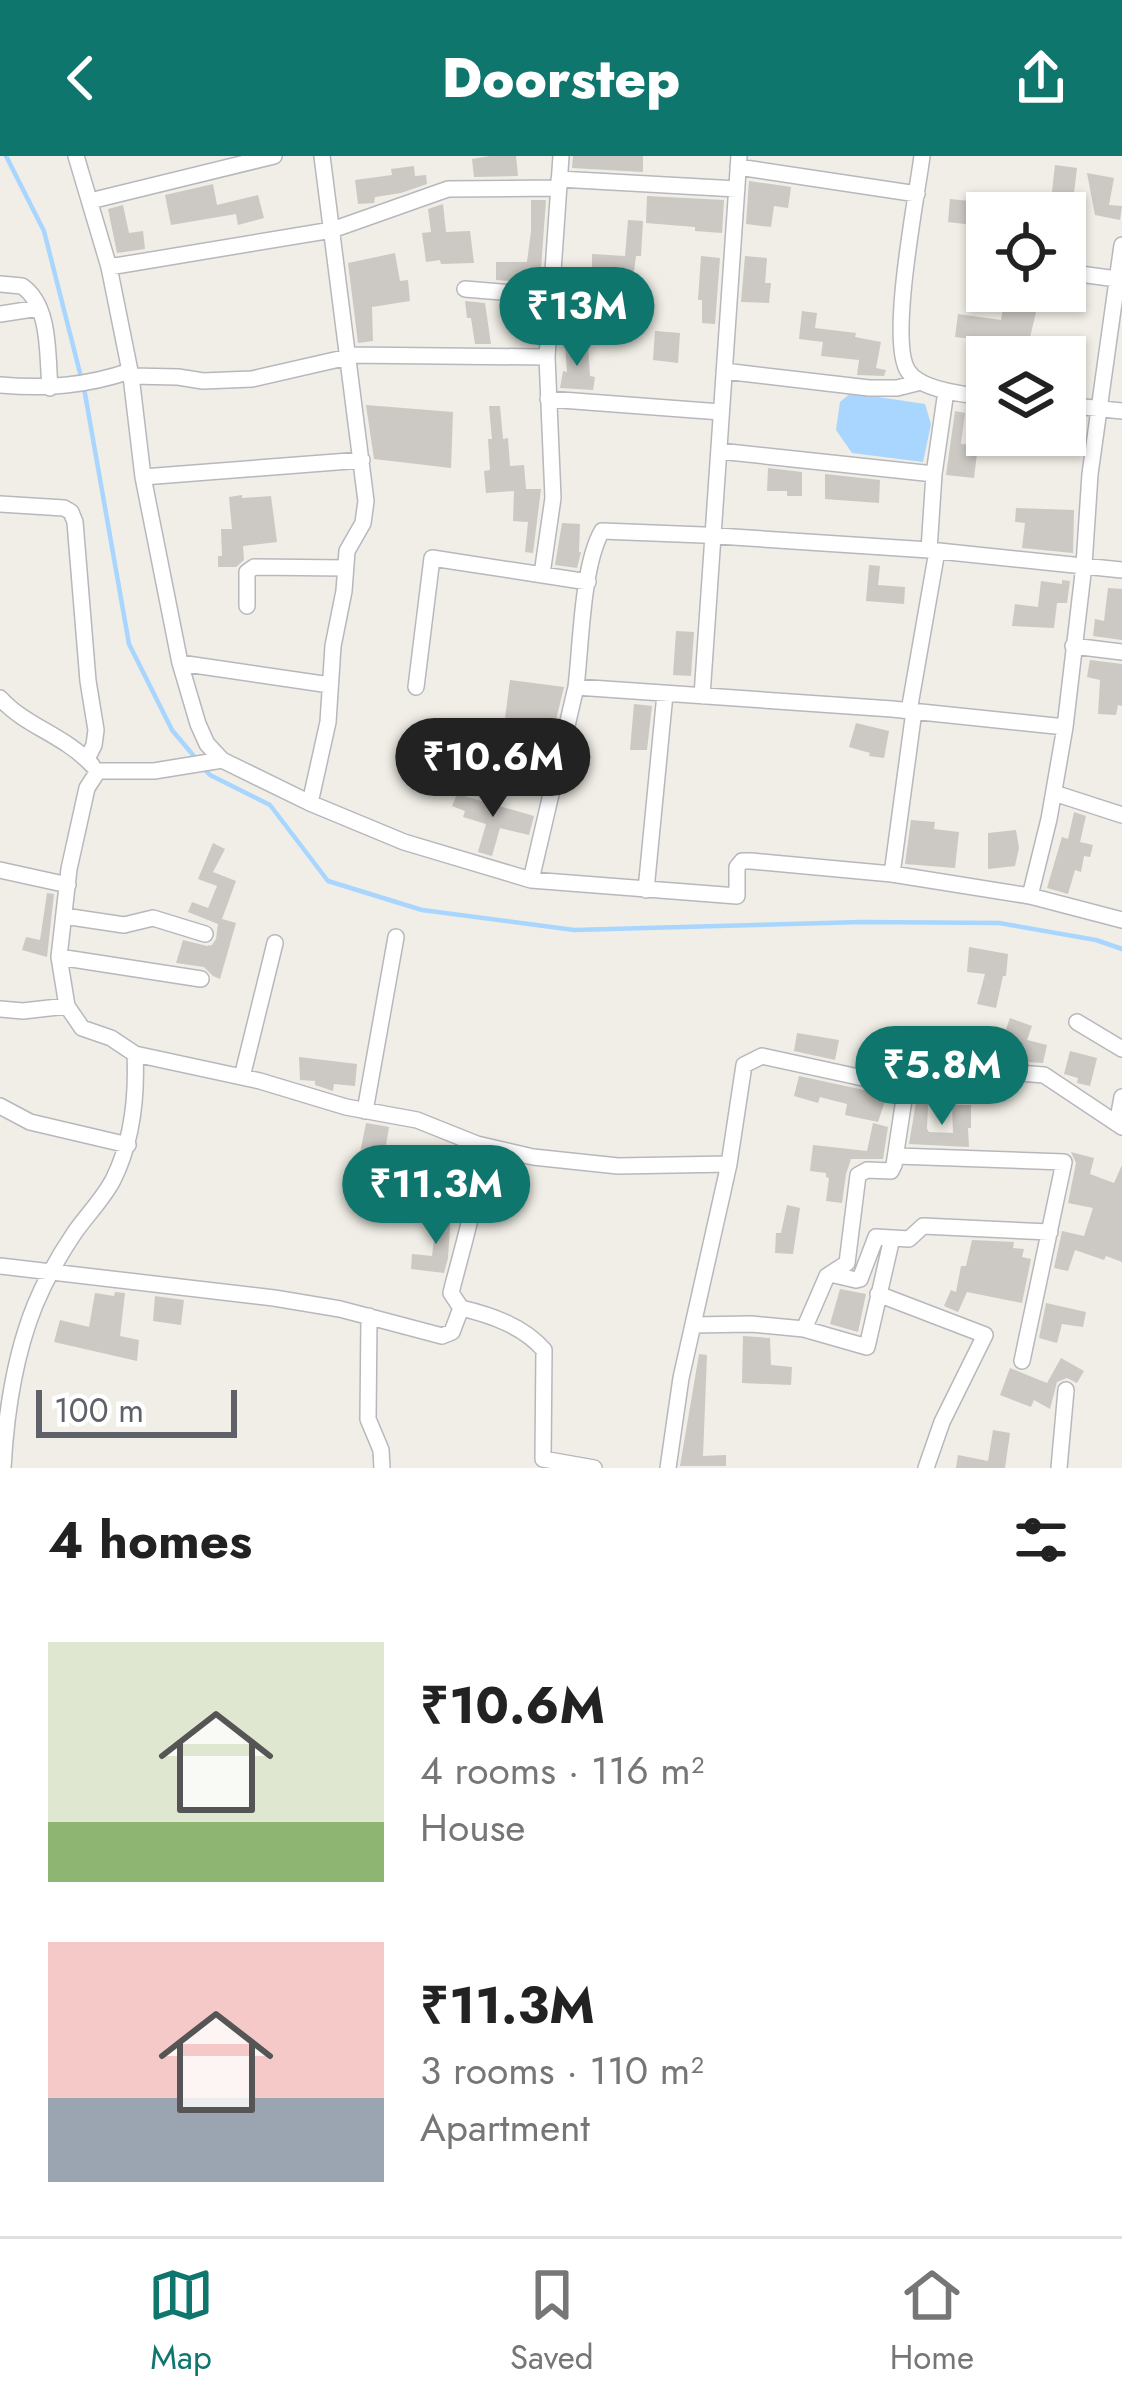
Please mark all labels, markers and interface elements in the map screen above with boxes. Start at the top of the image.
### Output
text: Doorstep [442,39,680,117]
icon: back [48,45,114,111]
icon: share [1008,45,1074,111]
map controls [966,192,1086,456]
button: locate [966,192,1086,312]
pin: ₹13M [506,267,648,369]
text: ₹13M [526,277,628,334]
button: layers [966,336,1086,456]
pin: ₹10.6M [395,718,591,820]
text: ₹10.6M [422,728,564,785]
pin: ₹5.8M [858,1026,1026,1128]
text: ₹5.8M [882,1036,1002,1093]
pin: ₹11.3M [338,1145,534,1247]
text: ₹11.3M [369,1155,503,1212]
scale bar [36,1384,237,1437]
text: 100 m [54,1387,144,1434]
text: 4 homes [48,1503,252,1577]
icon: filters [1008,1507,1074,1573]
text: ₹10.6M [420,1668,605,1742]
icon: home [144,1690,288,1834]
text: 4 rooms · 116 m² [420,1742,704,1799]
text: House [420,1799,525,1856]
text: ₹11.3M [420,1968,595,2042]
icon: home [144,1990,288,2134]
text: 3 rooms · 110 m² [420,2042,704,2099]
text: Apartment [420,2099,590,2156]
tab: Map [148,2262,214,2381]
tab: Saved [510,2262,594,2381]
tab: Home [890,2262,974,2381]

